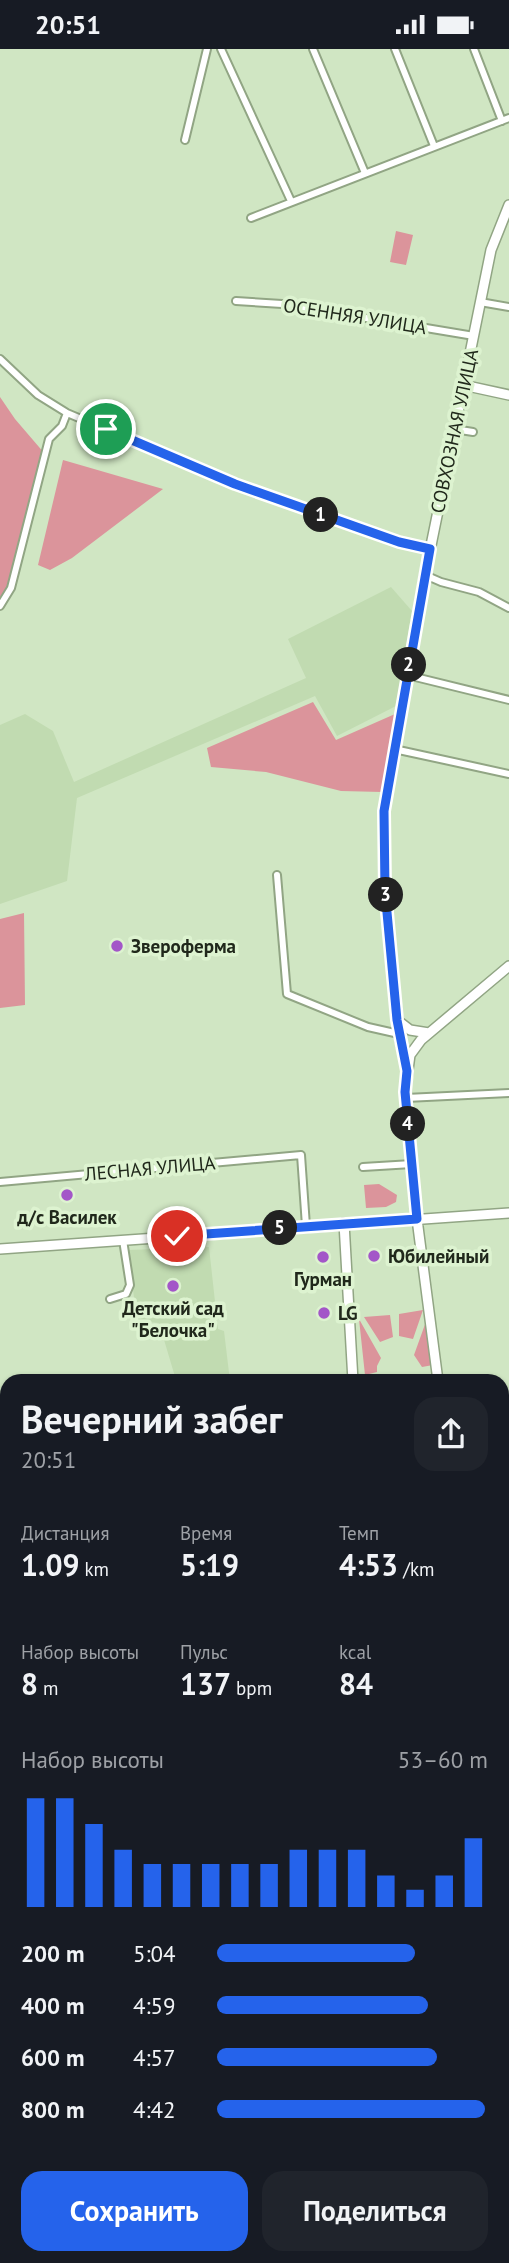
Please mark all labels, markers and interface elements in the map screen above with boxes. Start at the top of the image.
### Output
text: 20:51 [35,8,101,41]
street label: ОСЕННЯЯ УЛИЦА [282,293,428,339]
street label: СОВХОЗНАЯ УЛИЦА [425,347,483,515]
pin [76,399,136,459]
icon: arrive [87,410,125,448]
pin: 1 [304,497,338,533]
text: 1 [315,502,326,526]
pin: 2 [392,647,426,683]
text: 2 [403,652,414,676]
pin: 3 [368,877,404,913]
text: 3 [380,882,391,906]
place label: Звероферма [131,934,236,958]
marker: Звероферма [109,938,125,954]
pin: 4 [390,1107,426,1141]
text: 4 [402,1111,413,1135]
street label: ЛЕСНАЯ УЛИЦА [83,1150,216,1186]
marker: д/с Василек [59,1187,75,1203]
place label: д/с Василек [16,1205,117,1229]
pin [147,1206,207,1266]
pin: 5 [262,1211,298,1245]
text: 5 [274,1215,285,1239]
icon: check [158,1217,196,1255]
place label: Юбилейный [388,1244,489,1268]
marker: Юбилейный [366,1248,382,1264]
marker: Гурман [315,1249,331,1265]
place label: Гурман [294,1267,352,1291]
marker: Детский сад "Белочка" [165,1278,181,1294]
place label: Детский сад "Белочка" [122,1296,224,1342]
place label: LG [338,1301,358,1325]
marker: LG [316,1305,332,1321]
text: Вечерний забег [21,1394,282,1443]
button: share [414,1397,488,1471]
text: 20:51 [21,1445,76,1474]
text: Дистанция [21,1521,109,1545]
text: Время [180,1521,232,1545]
text: Темп [339,1521,379,1545]
text: 1.09 [21,1545,79,1584]
text: 5:19 [180,1545,239,1584]
text: 4:53 [339,1545,398,1584]
text: km [79,1557,109,1581]
text: /km [398,1557,434,1581]
text: Набор высоты [21,1640,139,1664]
text: Пульс [180,1640,228,1664]
text: kcal [339,1640,371,1664]
text: 8 [21,1664,38,1703]
text: 137 [180,1664,231,1703]
text: 84 [339,1664,373,1703]
text: m [38,1676,59,1700]
text: bpm [231,1676,272,1700]
text: Набор высоты [21,1745,164,1774]
text: 53–60 m [398,1745,488,1774]
text: 200 m [21,1939,84,1968]
text: 5:04 [133,1939,176,1968]
text: 400 m [21,1991,84,2020]
text: 4:59 [133,1991,176,2020]
text: 600 m [21,2043,84,2072]
text: 4:57 [133,2043,176,2072]
text: 800 m [21,2095,84,2124]
text: 4:42 [133,2095,176,2124]
button: Сохранить [21,2171,248,2251]
button: Поделиться [262,2171,488,2251]

